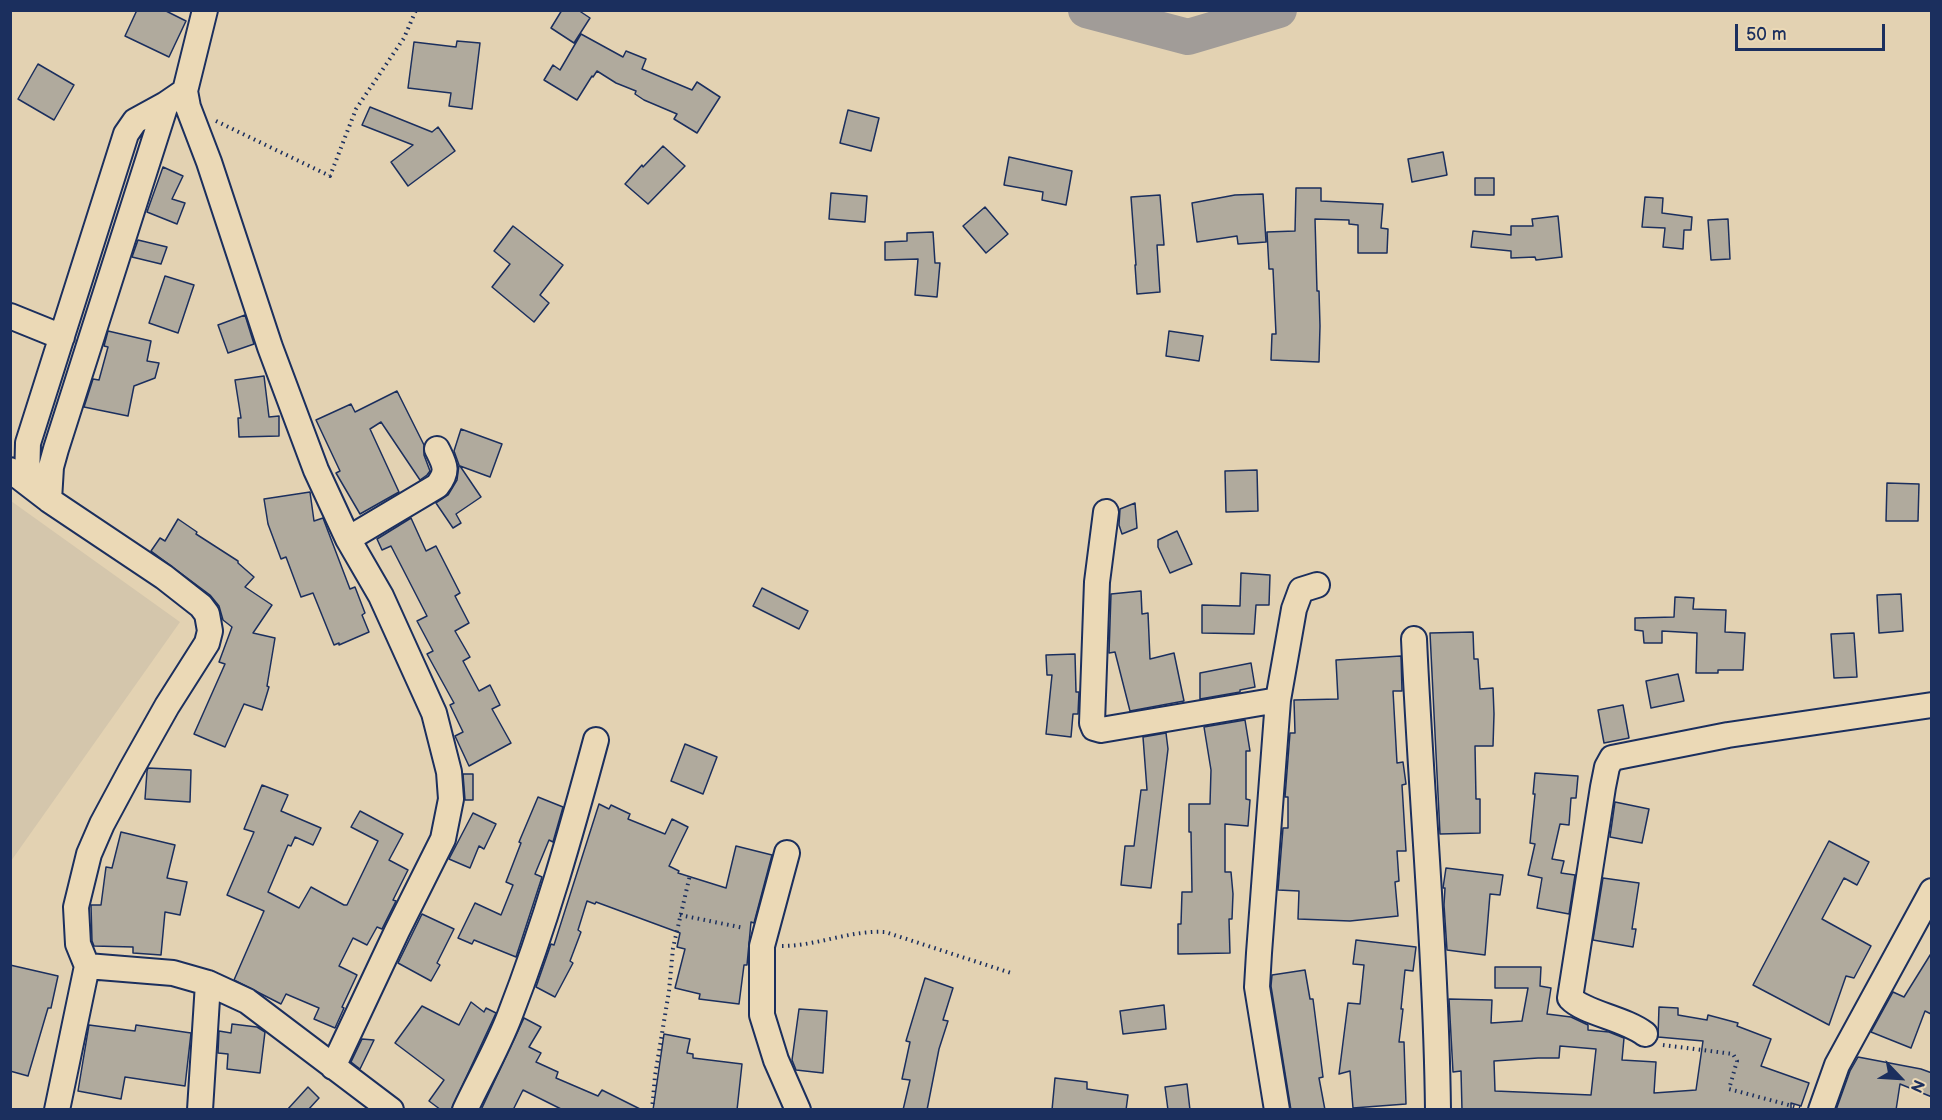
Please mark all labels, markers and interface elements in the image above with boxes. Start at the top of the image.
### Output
scale bar [1738,12,1888,50]
text: 50 m [1746,24,1787,45]
north arrow [1870,1048,1930,1108]
text: N [1906,1076,1928,1095]

